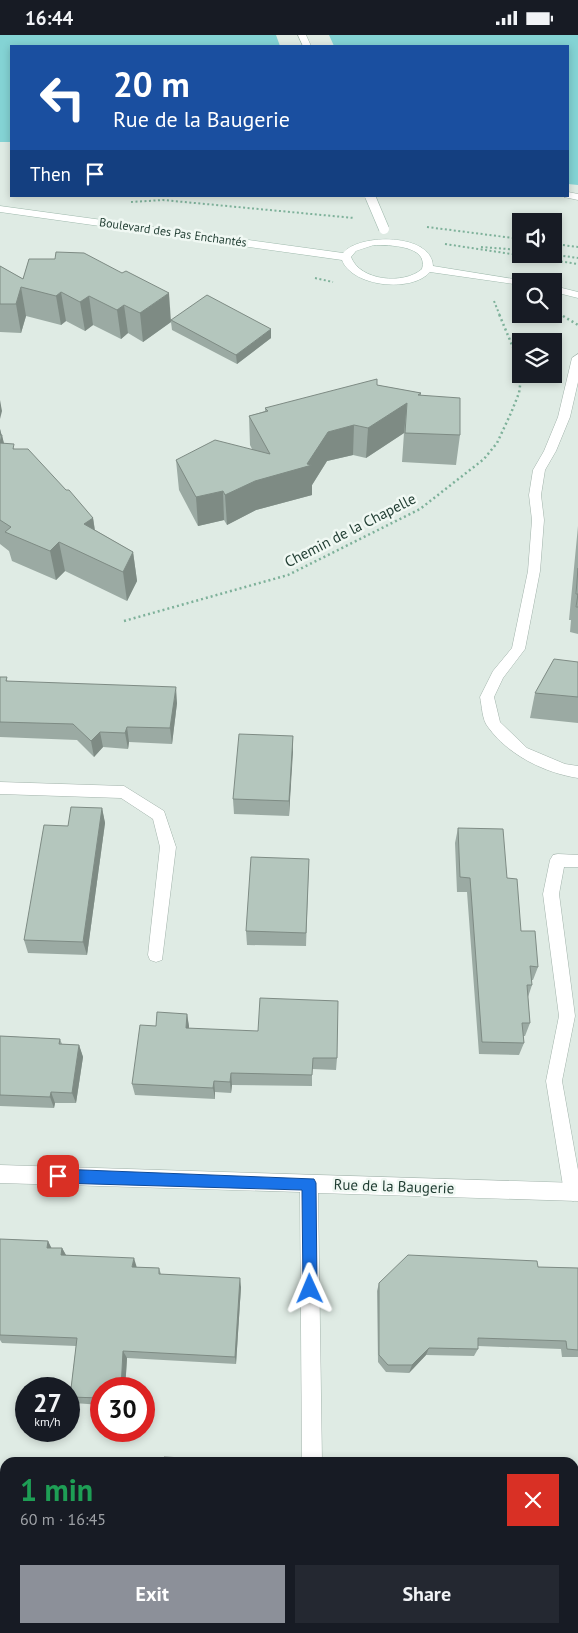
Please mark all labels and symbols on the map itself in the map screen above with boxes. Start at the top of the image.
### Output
street label: Boulevard des Pas Enchantés [98,214,248,250]
street label: Chemin de la Chapelle [281,489,419,571]
pin [37,1155,79,1197]
street label: Rue de la Baugerie [333,1174,455,1198]
position arrow [283,1262,335,1314]
speed limit sign: 30 [90,1377,155,1442]

